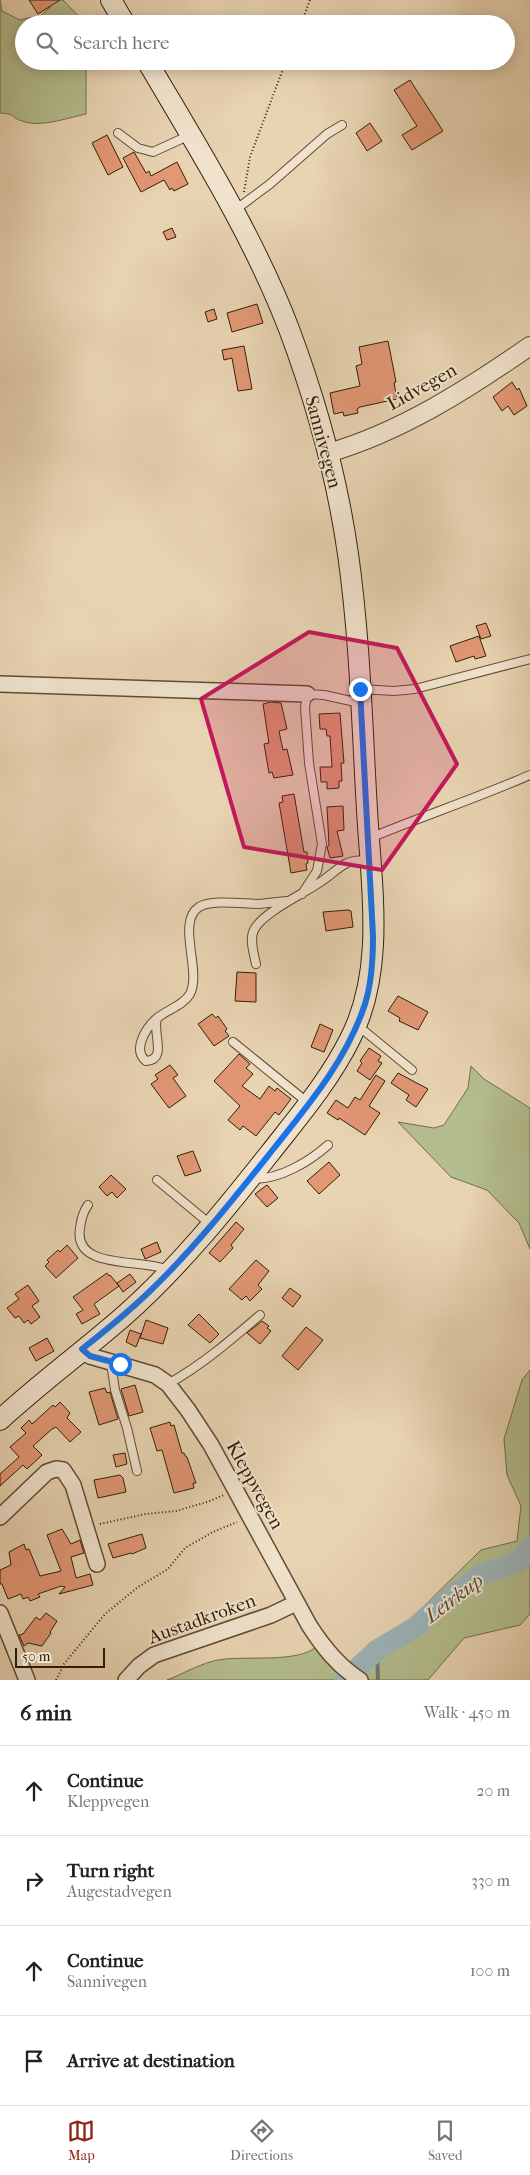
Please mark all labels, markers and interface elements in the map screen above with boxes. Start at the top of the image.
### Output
search box [15,15,515,70]
icon: search [33,29,61,57]
text: Search here [73,32,169,54]
street label: Lidvegen [383,359,461,415]
street label: Sannivegen [300,393,346,491]
route end [349,678,372,701]
route start [109,1353,132,1376]
street label: Kleppvegen [222,1437,288,1533]
water label: Leirkup [419,1569,488,1629]
street label: Austadkroken [144,1589,259,1649]
scale bar [15,1645,105,1668]
text: 50 m [22,1648,50,1665]
text: 6 min [20,1701,72,1725]
text: Walk · 450 m [424,1703,510,1722]
text: Continue [67,1770,143,1792]
icon: ahead [20,1777,48,1805]
text: 20 m [476,1781,510,1800]
text: Kleppvegen [67,1792,149,1811]
text: Turn right [67,1860,154,1882]
icon: right [20,1867,48,1895]
text: 330 m [471,1871,510,1890]
text: Augestadvegen [67,1882,172,1901]
text: Continue [67,1950,143,1972]
icon: ahead [20,1957,48,1985]
text: 100 m [470,1961,510,1980]
text: Sannivegen [67,1972,147,1991]
icon: arrive [20,2047,48,2075]
text: Arrive at destination [67,2050,235,2072]
tab: Map [67,2117,95,2164]
tab: Directions [230,2117,293,2164]
tab: Saved [428,2117,463,2164]

